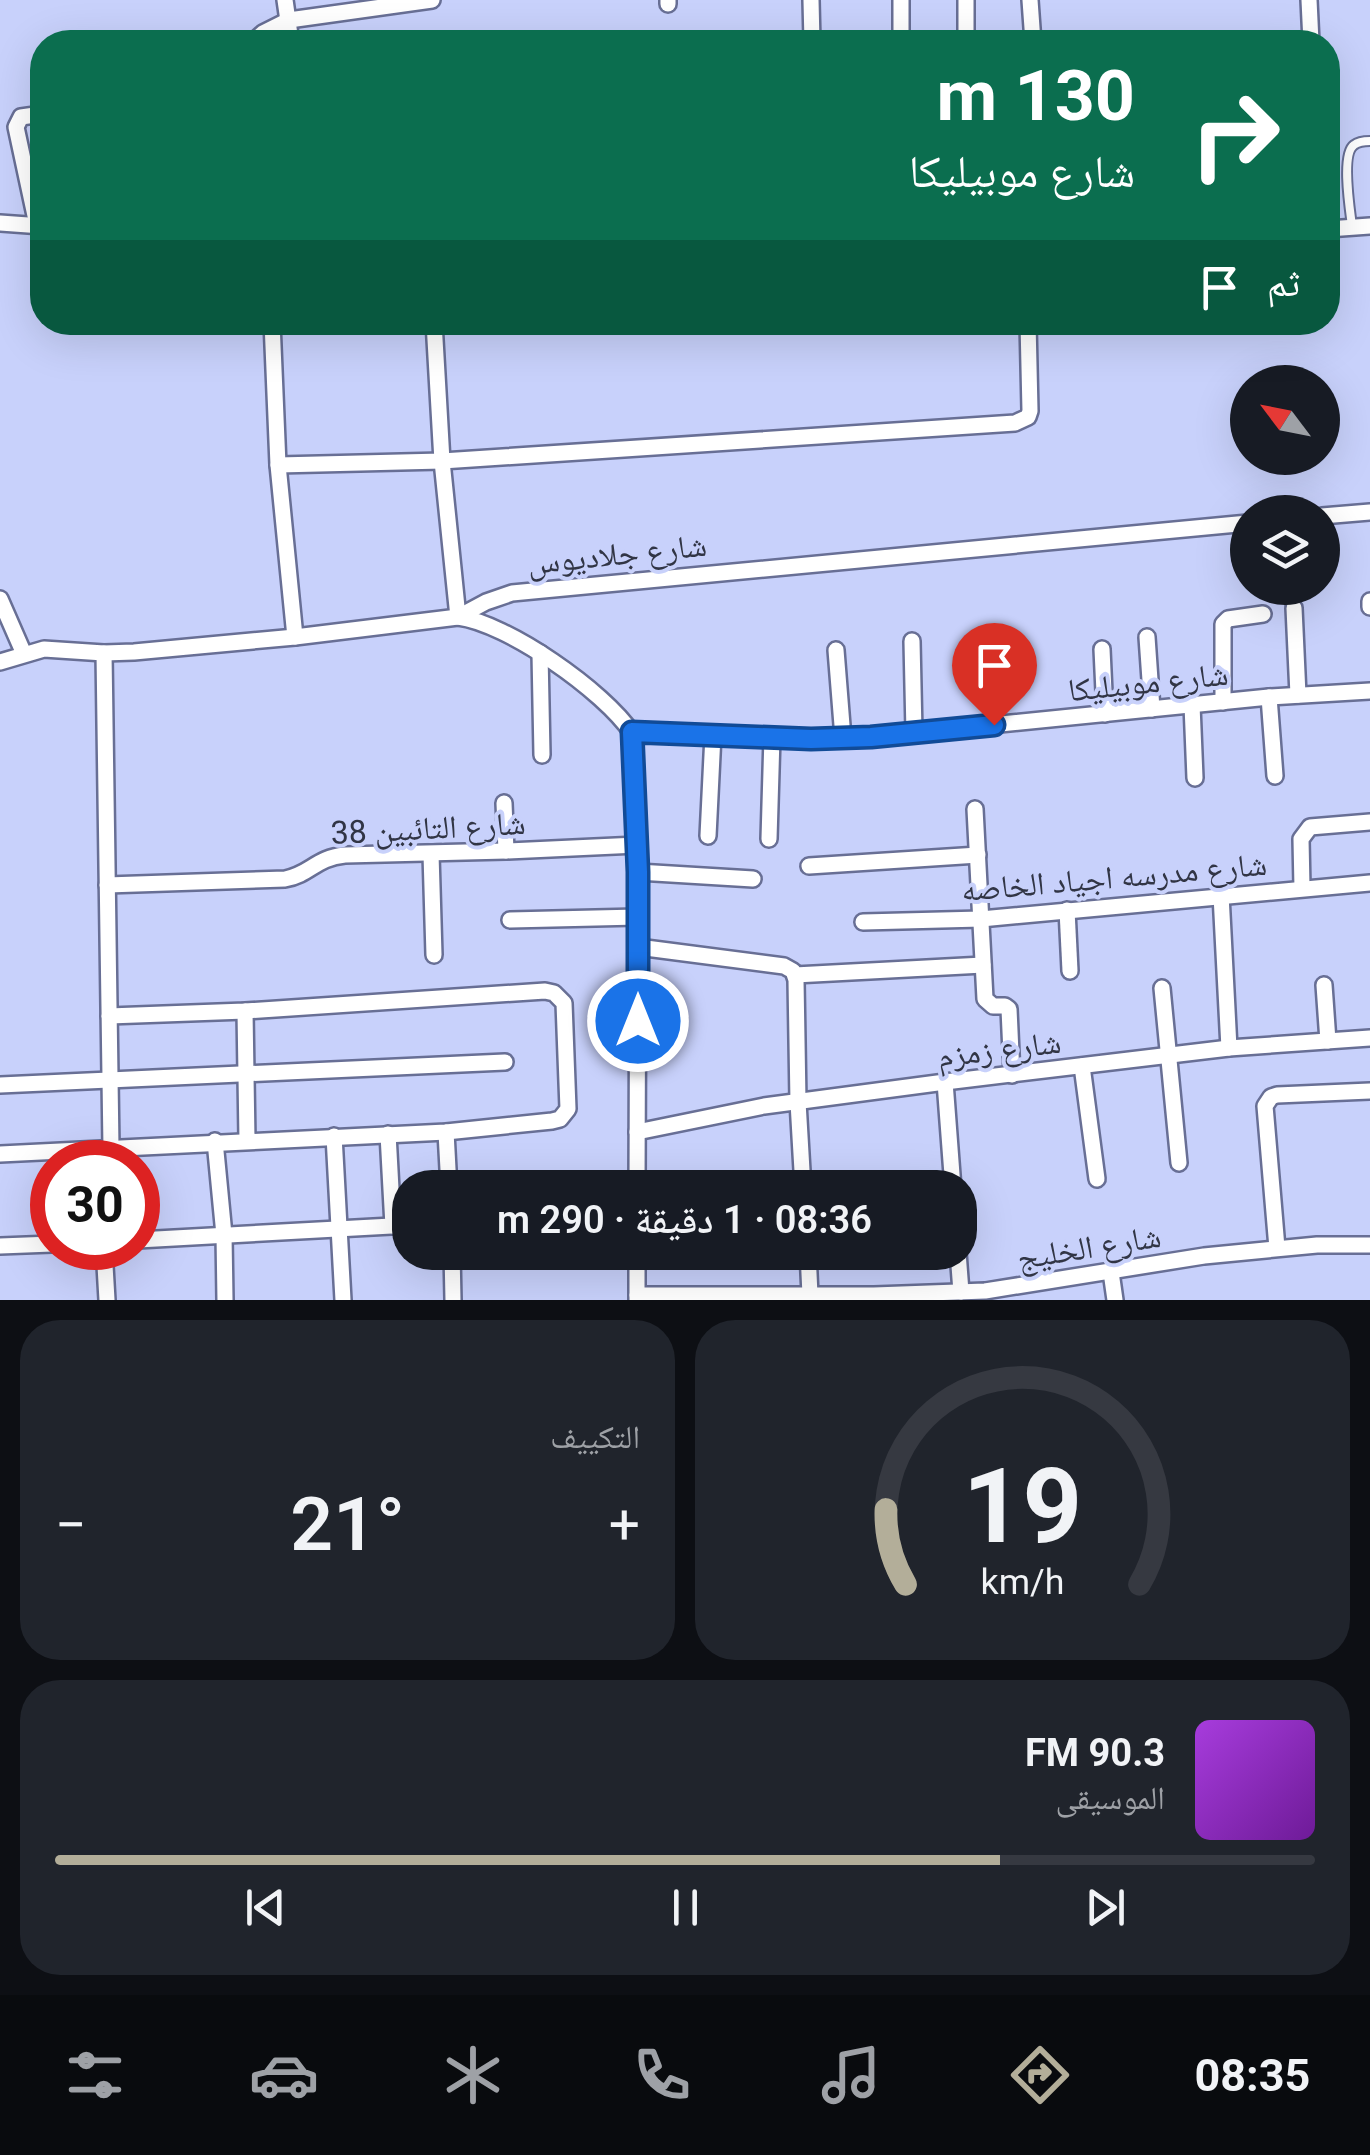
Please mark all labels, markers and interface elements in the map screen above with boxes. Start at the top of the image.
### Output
text: 130 m [936,55,1135,137]
icon: right [1170,70,1300,200]
text: شارع موبيليكا [909,145,1135,198]
icon: arrive [1192,260,1247,315]
text: ثم [1267,261,1300,305]
north arrow [1230,365,1340,475]
map controls [1230,365,1340,605]
button: layers [1230,495,1340,605]
street label: شارع جلاديوس [525,526,709,583]
pin [952,623,1037,726]
icon: arrive [967,638,1022,693]
street label: شارع موبيليكا [1066,655,1230,710]
street label: شارع التائبين 38 [330,804,526,853]
street label: شارع مدرسه اجياد الخاصه [960,845,1268,910]
position arrow [586,969,690,1073]
street label: شارع زمزم [935,1023,1063,1077]
speed limit sign: 30 [30,1140,160,1270]
text: 08:36 · 1 دقيقة · 290 m [497,1198,872,1242]
street label: شارع الخليج [1014,1217,1164,1278]
text: التكييف [550,1418,640,1456]
text: 19 [963,1446,1082,1567]
text: 21° [290,1480,405,1568]
text: − [55,1493,86,1557]
text: + [609,1493,640,1557]
text: km/h [981,1561,1064,1603]
text: 90.3 FM [1025,1731,1165,1775]
text: الموسيقى [1055,1779,1165,1817]
icon: previous [238,1880,293,1935]
icon: pause [658,1880,713,1935]
icon: next [1078,1880,1133,1935]
icon: filters [60,2040,130,2110]
icon: car [249,2040,319,2110]
icon: climate [438,2040,508,2110]
icon: phone [627,2040,697,2110]
icon: music [816,2040,886,2110]
icon: directions [1005,2040,1075,2110]
text: 08:35 [1194,2049,1310,2102]

